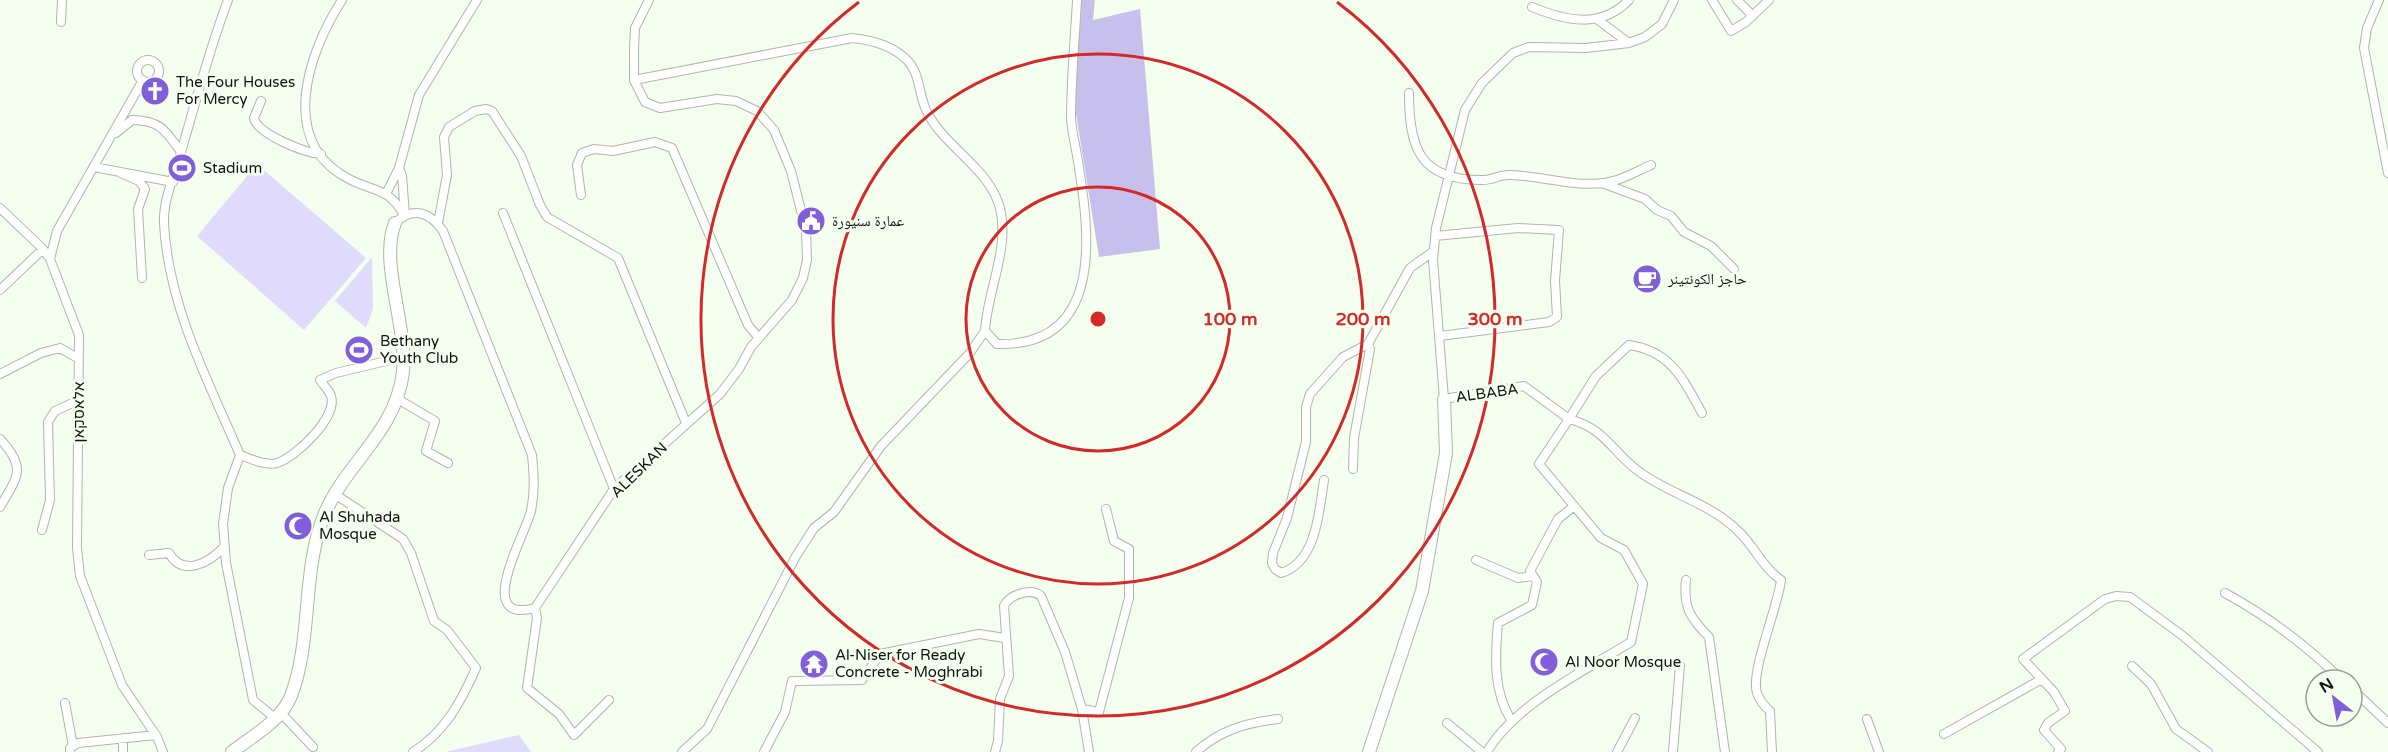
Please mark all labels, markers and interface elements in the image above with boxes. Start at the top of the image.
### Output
place label: The Four Houses For Mercy [176,73,295,108]
church icon: The Four Houses For Mercy [139,75,171,107]
sports icon: Stadium [166,152,198,184]
place label: Stadium [203,159,262,177]
public building icon: عمارة سنيورة [795,205,827,237]
place label: عمارة سنيورة [832,212,904,230]
cafe icon: حاجز الكونتينر [1631,263,1663,295]
place label: حاجز الكونتينر [1667,270,1747,288]
text: 100 m [1202,308,1258,330]
text: 200 m [1335,308,1391,330]
text: 300 m [1467,308,1523,330]
centre of rings [1088,309,1108,329]
place label: Bethany Youth Club [380,332,458,367]
sports icon: Bethany Youth Club [343,334,375,366]
street label: ALBABA [1455,380,1519,406]
street label: אלאסקאן [70,381,88,443]
street label: ALESKAN [607,439,671,501]
place label: Al Shuhada Mosque [319,508,401,543]
mosque icon: Al Shuhada Mosque [282,510,314,542]
place label: Al-Niser for Ready Concrete - Moghrabi [835,646,983,681]
mosque icon: Al Noor Mosque [1528,646,1560,678]
temple icon: Al-Niser for Ready Concrete - Moghrabi [798,648,830,680]
place label: Al Noor Mosque [1565,653,1681,671]
north arrow [2304,668,2364,728]
text: N [2316,674,2337,698]

